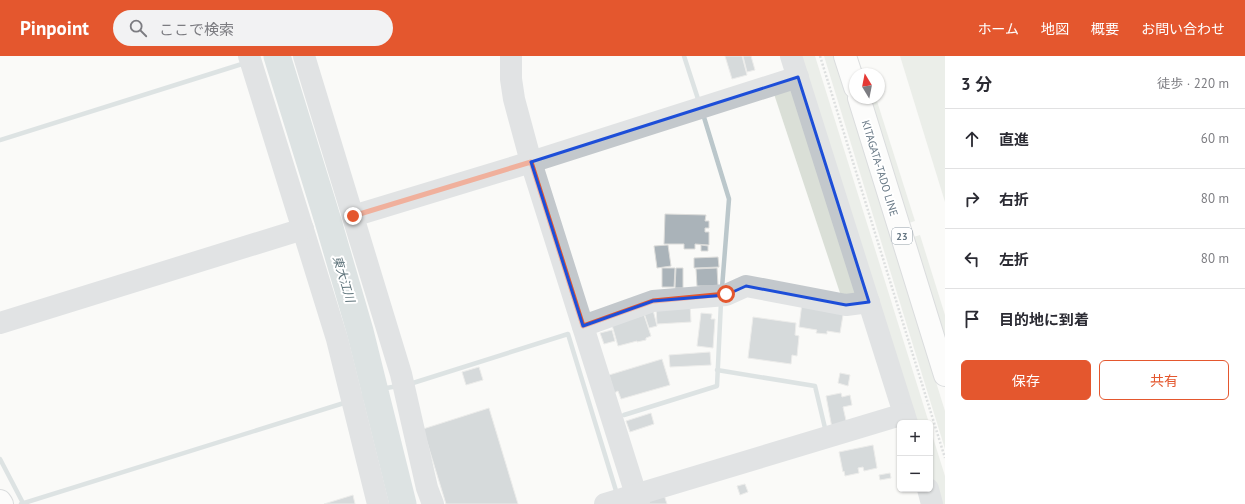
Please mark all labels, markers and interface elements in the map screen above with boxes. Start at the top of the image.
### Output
search box [113,10,393,46]
text: Pinpoint [20,16,89,40]
icon: search [127,17,149,39]
text: ここで検索 [159,20,234,39]
text: ホーム [977,20,1019,38]
text: 地図 [1041,20,1069,38]
text: 概要 [1091,20,1119,38]
text: お問い合わせ [1141,20,1225,38]
north arrow [849,68,885,104]
text: 3 分 [961,73,992,95]
text: 徒歩 · 220 m [1157,75,1229,92]
street label: KITAGATA-TADO LINE [859,118,901,218]
icon: ahead [961,128,983,150]
text: 直進 [999,130,1029,149]
text: 60 m [1201,130,1229,147]
icon: right [961,188,983,210]
text: 右折 [999,190,1029,209]
text: 80 m [1201,190,1229,207]
route end [344,207,362,225]
road number: 23 [892,228,912,244]
icon: left [961,248,983,270]
text: 左折 [999,250,1029,269]
text: 80 m [1201,250,1229,267]
water label: 東大江川 [330,254,359,306]
route start [717,285,735,303]
icon: arrive [961,308,983,330]
text: 目的地に到着 [999,310,1089,329]
button: 保存 [961,360,1091,400]
button: 共有 [1099,360,1229,400]
map controls [897,420,933,492]
button: + [897,420,933,456]
button: − [897,456,933,492]

